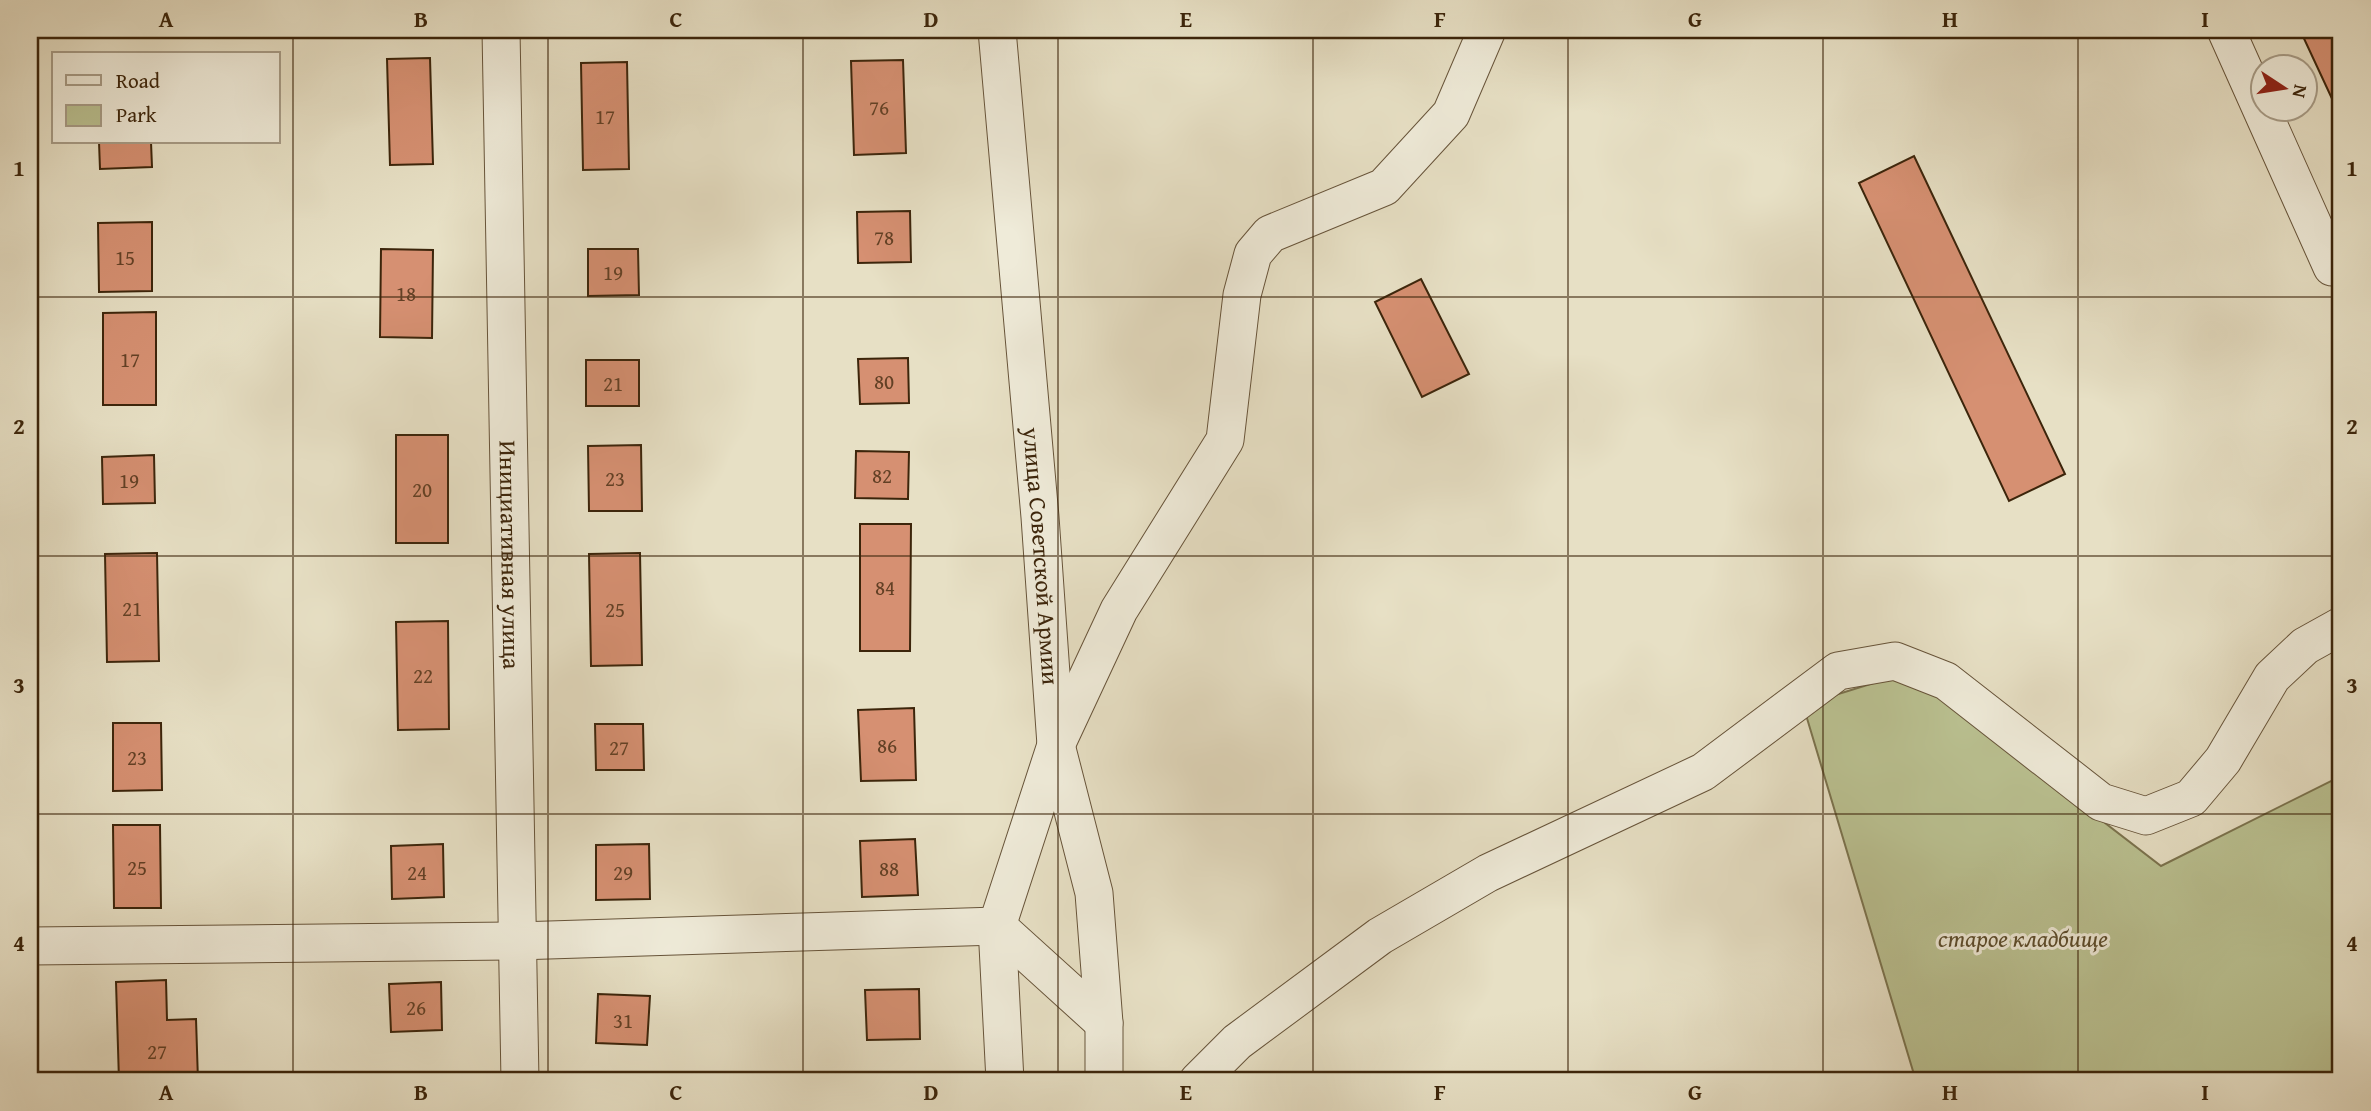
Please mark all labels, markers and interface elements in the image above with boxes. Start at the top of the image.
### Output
text: A [159,2,174,35]
text: B [414,2,428,35]
text: C [669,2,683,35]
text: D [924,2,939,35]
text: E [1180,2,1192,35]
text: F [1434,2,1446,35]
text: G [1688,2,1702,35]
text: H [1942,2,1958,35]
text: I [2201,2,2209,35]
legend [52,52,280,144]
north arrow [2248,52,2318,122]
text: Road [116,65,161,96]
text: N [2286,82,2316,101]
house number: 76 [869,92,889,123]
text: Park [116,99,157,130]
house number: 17 [595,101,615,132]
text: 1 [13,151,25,184]
text: 1 [2346,151,2358,184]
house number: 78 [874,222,894,253]
house number: 15 [115,242,135,273]
house number: 19 [603,257,623,288]
house number: 18 [396,278,416,309]
house number: 17 [120,344,140,375]
house number: 80 [874,366,894,397]
house number: 21 [603,368,623,399]
text: 2 [13,409,25,442]
text: 2 [2346,409,2358,442]
street label: улица Советской Армии [1015,425,1069,686]
street label: Инициативная улица [491,440,530,670]
house number: 82 [872,460,892,491]
house number: 23 [605,463,625,494]
house number: 19 [119,465,139,496]
house number: 20 [412,474,432,505]
house number: 84 [875,572,895,603]
house number: 21 [122,593,142,624]
house number: 25 [605,594,625,625]
house number: 22 [413,660,433,691]
text: 3 [13,668,25,701]
text: 3 [2346,668,2358,701]
house number: 86 [877,730,897,761]
house number: 27 [609,732,629,763]
house number: 23 [127,742,147,773]
house number: 25 [127,852,147,883]
house number: 88 [879,853,899,884]
house number: 24 [407,857,427,888]
house number: 29 [613,857,633,888]
park label: старое кладбище [1938,921,2108,956]
text: 4 [13,926,25,959]
text: 4 [2346,926,2358,959]
house number: 26 [406,992,426,1023]
house number: 31 [613,1005,633,1036]
house number: 27 [147,1036,167,1067]
text: A [159,1075,174,1108]
text: B [414,1075,428,1108]
text: C [669,1075,683,1108]
text: D [924,1075,939,1108]
text: E [1180,1075,1192,1108]
text: F [1434,1075,1446,1108]
text: G [1688,1075,1702,1108]
text: H [1942,1075,1958,1108]
text: I [2201,1075,2209,1108]

